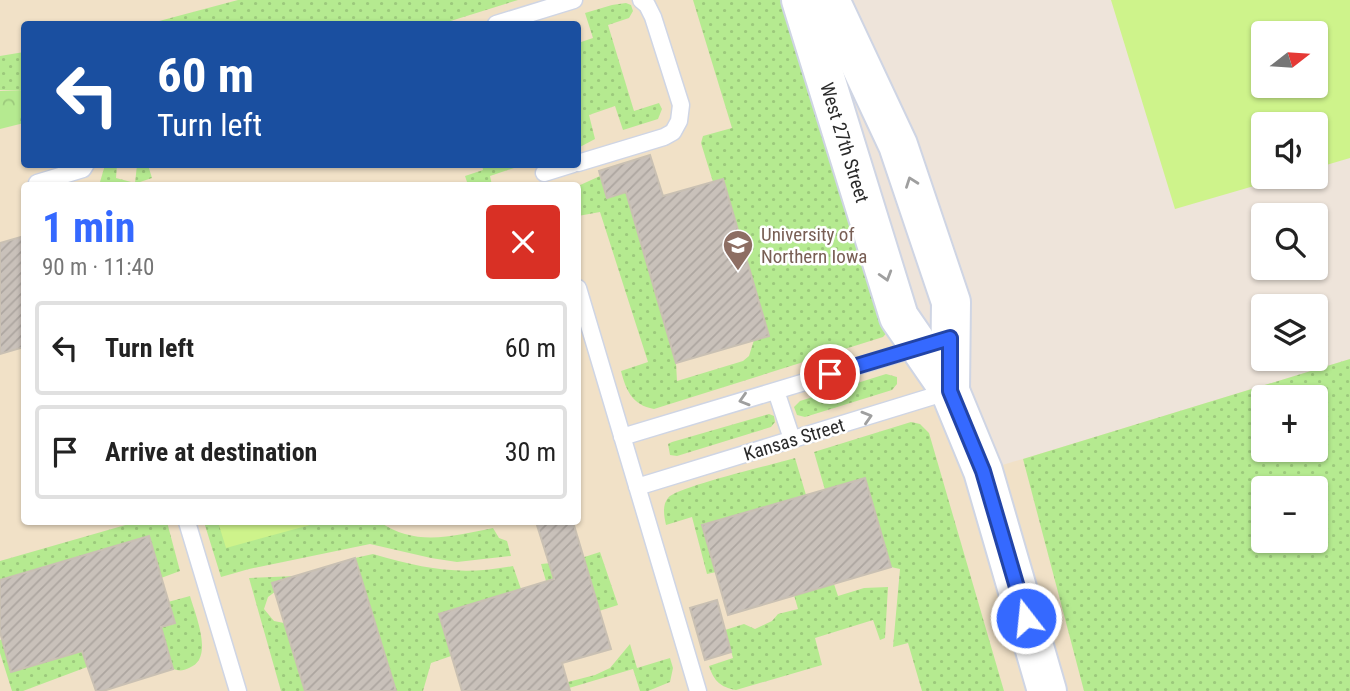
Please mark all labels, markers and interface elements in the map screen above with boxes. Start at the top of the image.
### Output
north arrow [1251,21,1328,98]
map controls [1251,21,1328,553]
text: 60 m [157,47,254,104]
icon: left [42,49,133,140]
street label: West 27th Street [815,80,874,205]
text: Turn left [157,106,262,144]
button: sound [1251,112,1328,189]
one-way arrow [906,177,920,189]
text: 1 min [42,203,135,252]
button: search [1251,203,1328,280]
button: close [486,205,560,279]
place label: University of Northern Iowa [761,223,867,268]
school or university icon: University of Northern Iowa [721,228,755,272]
text: 90 m · 11:40 [42,254,154,281]
one-way arrow [878,270,893,282]
button: layers [1251,294,1328,371]
icon: left [46,329,84,367]
text: Turn left [105,333,194,363]
text: 60 m [505,333,556,363]
pin [800,344,860,404]
icon: arrive [811,355,849,393]
button: + [1251,385,1328,462]
one-way arrow [739,392,751,407]
one-way arrow [860,410,872,425]
street label: Kansas Street [741,413,847,466]
icon: arrive [46,433,84,471]
text: Arrive at destination [105,437,317,467]
text: 30 m [505,437,556,467]
button: − [1251,476,1328,553]
position arrow [989,581,1063,655]

